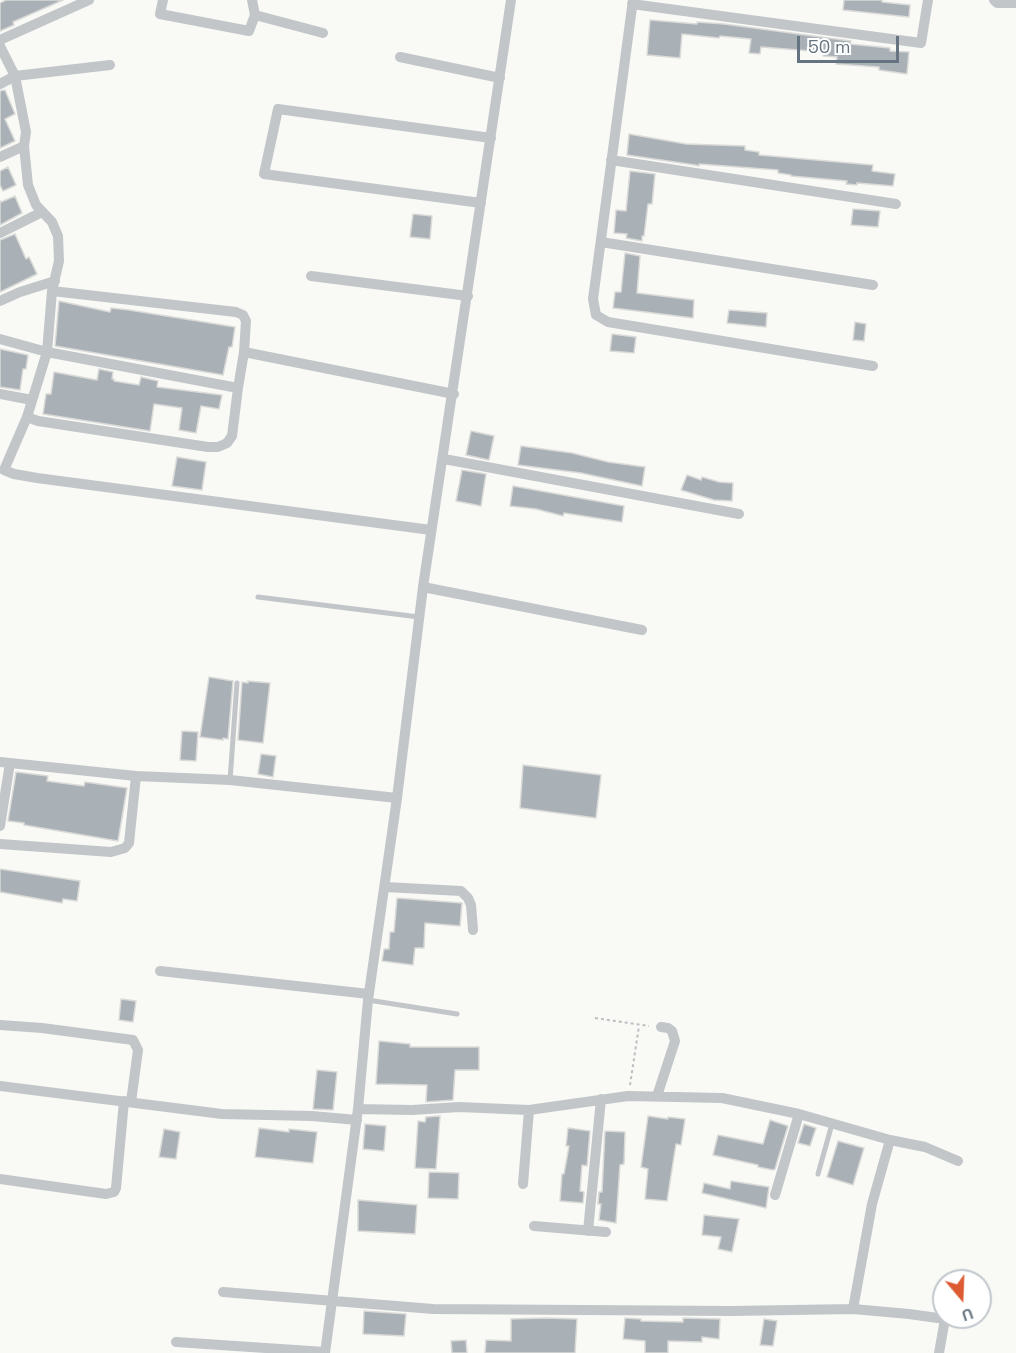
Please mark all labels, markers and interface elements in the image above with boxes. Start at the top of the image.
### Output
scale bar [800,24,902,62]
text: 50 m [808,35,850,58]
north arrow [932,1269,992,1329]
text: U [959,1303,976,1326]

